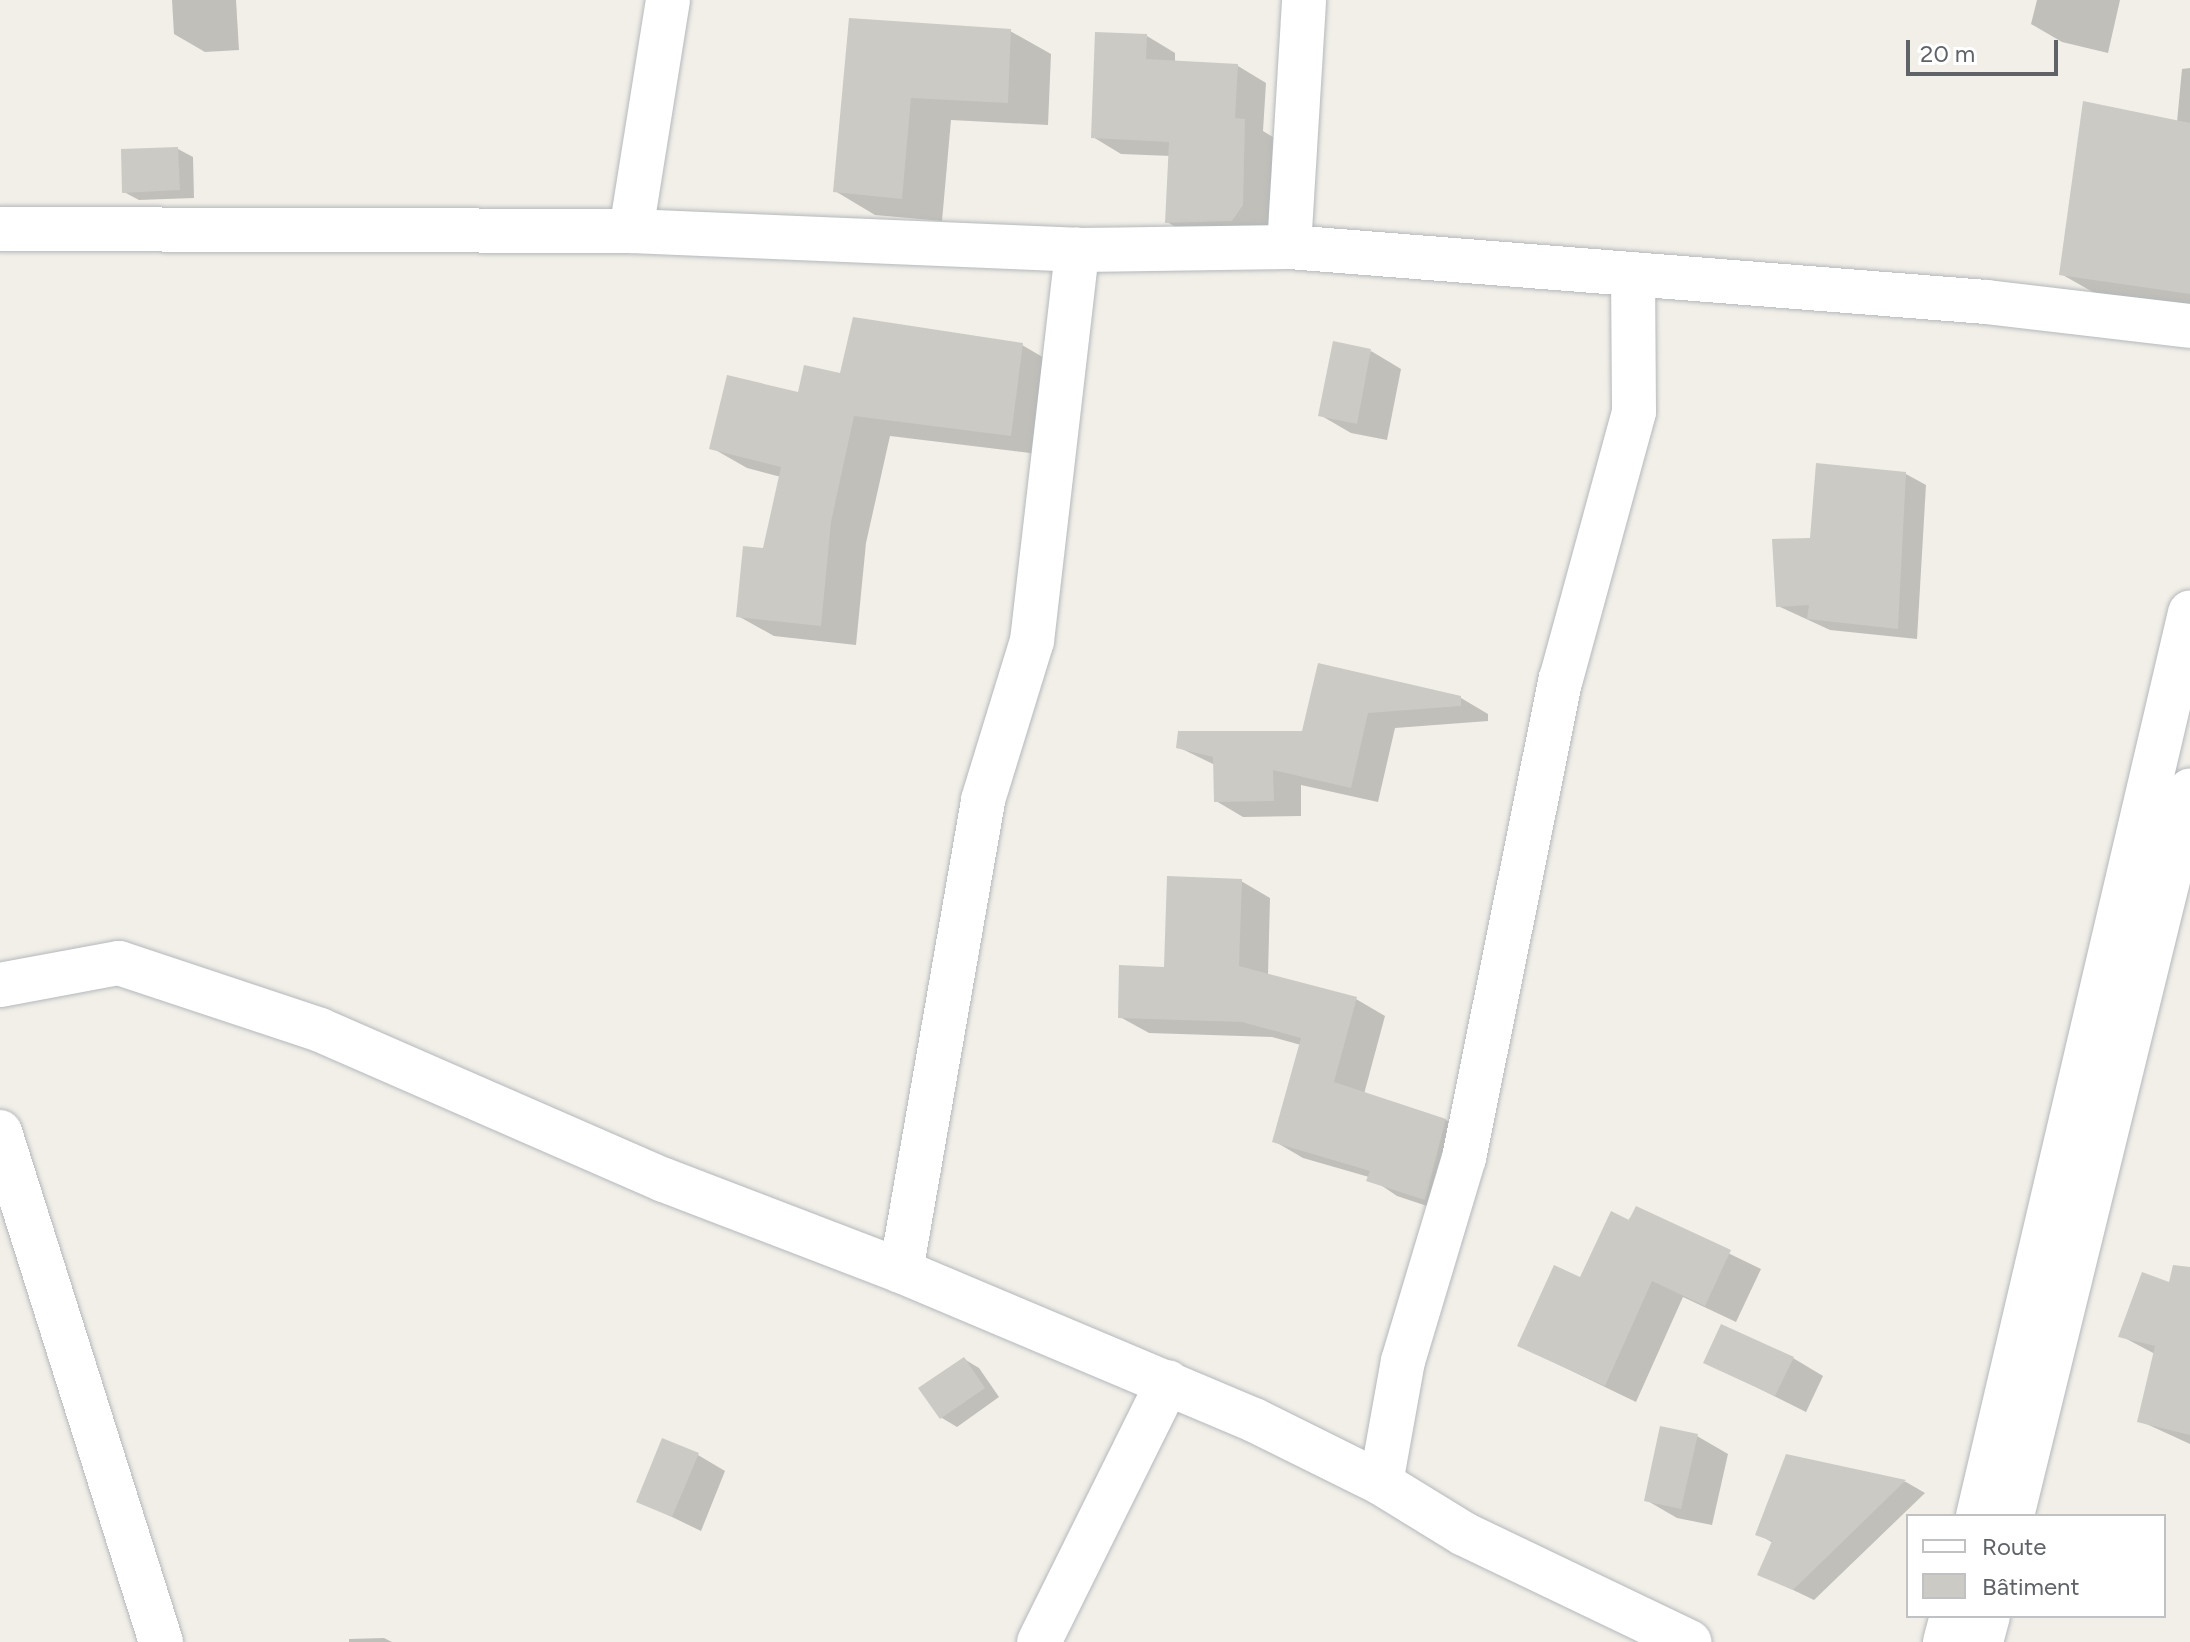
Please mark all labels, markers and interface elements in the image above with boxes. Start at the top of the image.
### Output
scale bar [1910,24,2062,74]
text: 20 m [1920,39,1975,68]
legend [1906,1514,2166,1618]
text: Route [1982,1532,2046,1561]
text: Bâtiment [1982,1572,2080,1601]

